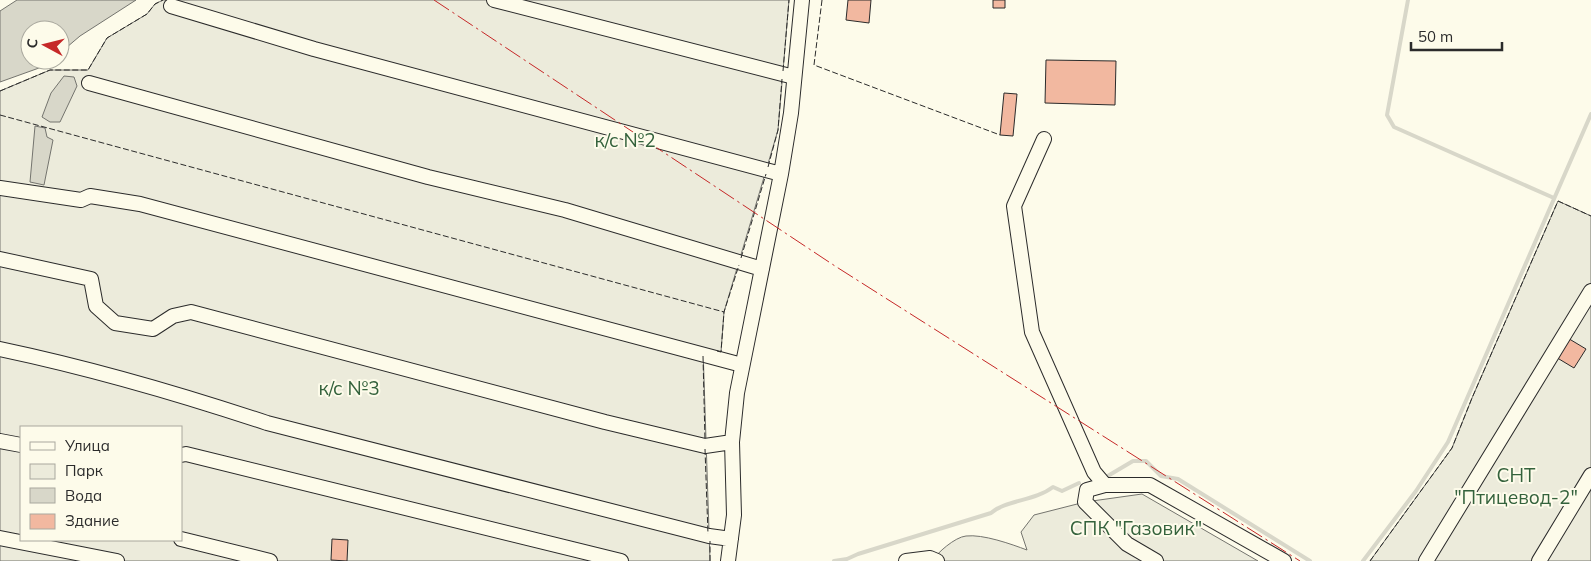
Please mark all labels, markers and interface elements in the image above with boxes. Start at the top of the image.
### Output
north arrow [20,20,70,70]
scale bar [1411,20,1502,52]
text: 50 m [1418,27,1453,46]
text: С [23,38,42,49]
park label: к/с №2 [594,128,656,152]
park label: к/с №3 [318,376,380,400]
legend [20,426,182,541]
text: Улица [64,436,110,455]
text: Парк [65,461,104,480]
park label: СНТ "Птицевод-2" [1454,463,1578,509]
text: Вода [65,486,102,505]
text: Здание [65,511,119,530]
park label: СПК "Газовик" [1070,516,1202,540]

